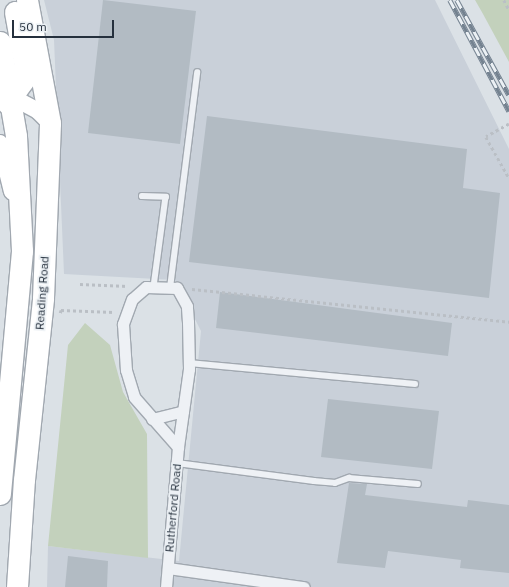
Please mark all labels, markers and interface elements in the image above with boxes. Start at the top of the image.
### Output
scale bar [14,12,116,38]
text: 50 m [19,19,47,34]
street label: Reading Road [32,256,52,330]
street label: Rutherford Road [162,463,184,553]

